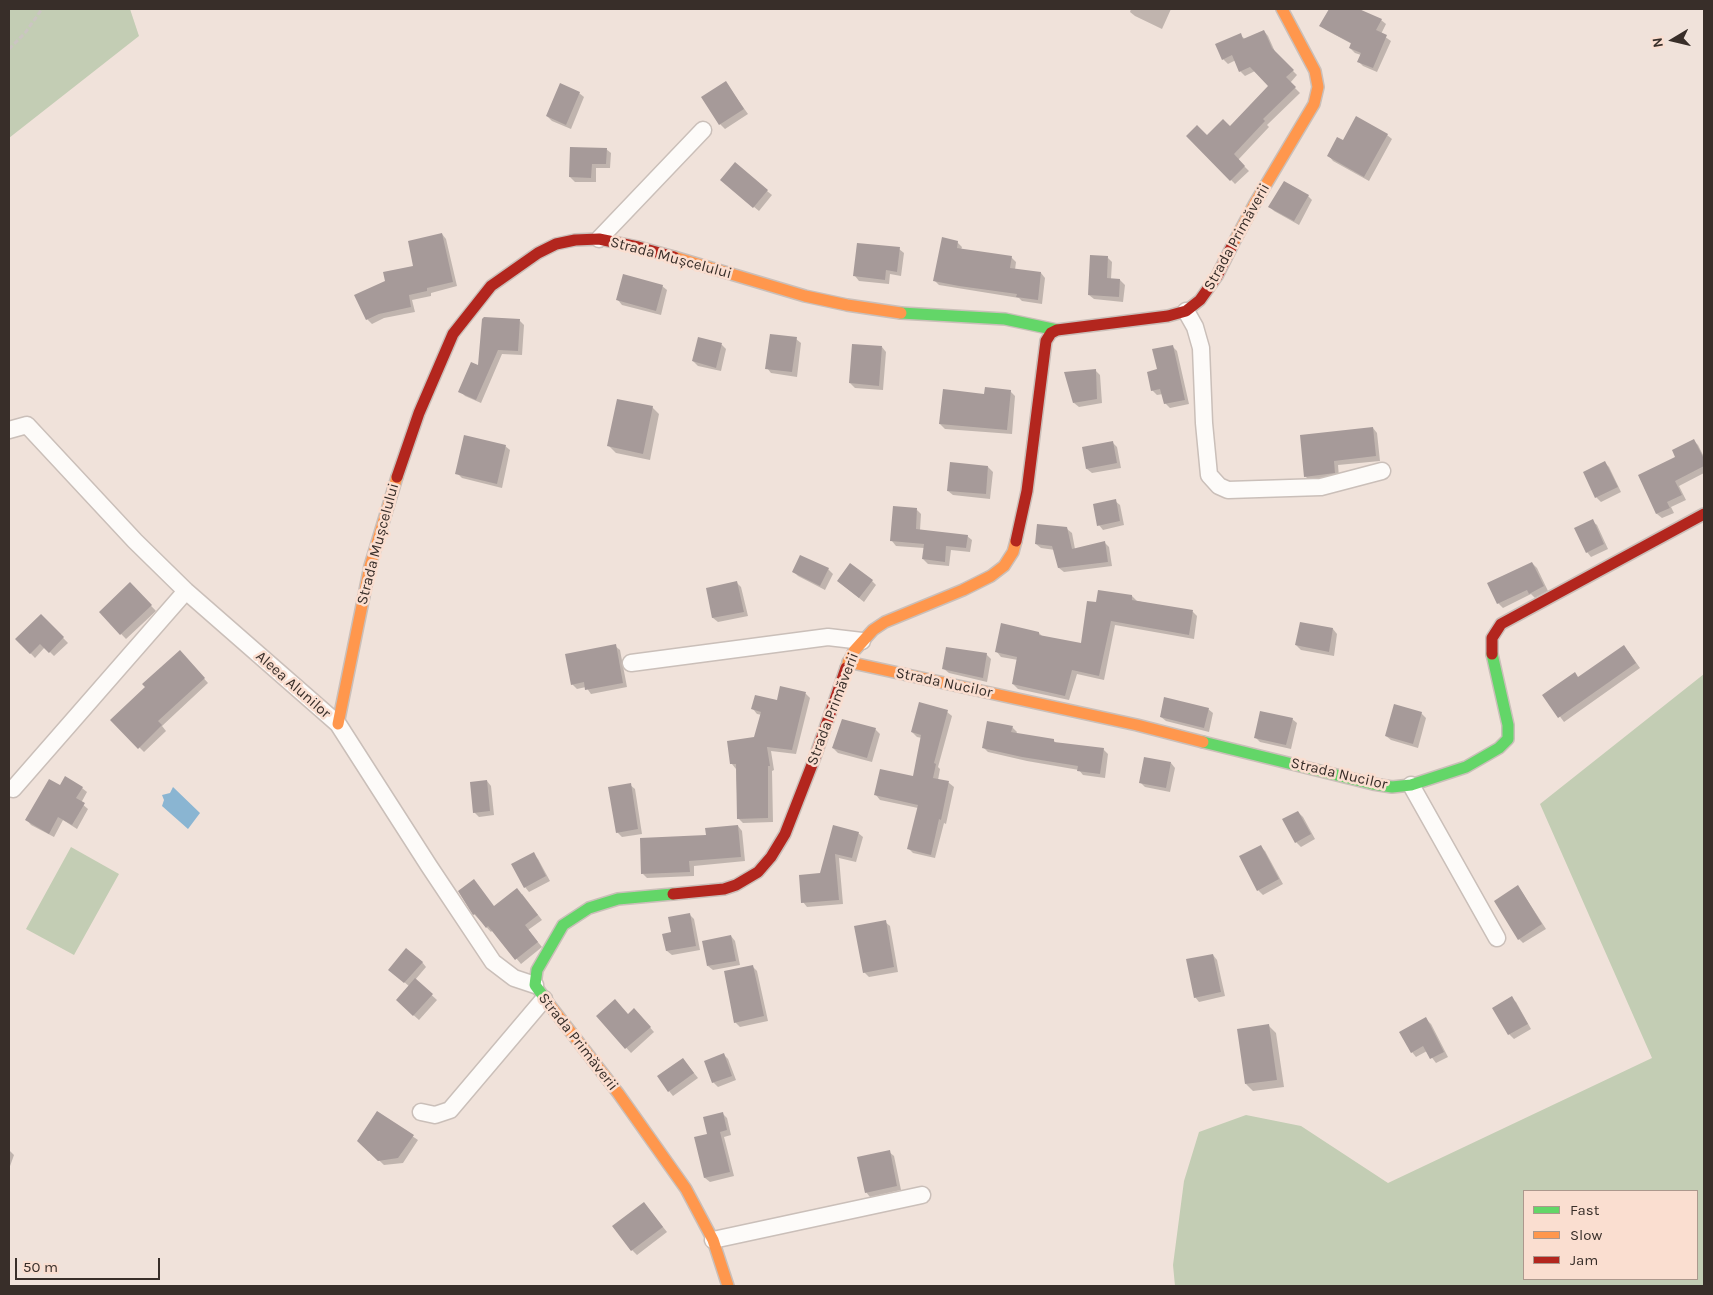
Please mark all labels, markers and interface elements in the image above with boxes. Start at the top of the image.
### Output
north arrow [1648,15,1698,65]
text: N [1649,36,1667,49]
street label: Strada Primăverii [1200,181,1274,293]
street label: Strada Mușcelului [608,233,734,283]
street label: Strada Mușcelului [353,481,403,607]
street label: Aleea Alunilor [252,648,334,722]
street label: Strada Primăverii [803,650,863,768]
street label: Strada Nucilor [894,664,994,702]
street label: Strada Nucilor [1289,754,1389,794]
street label: Strada Primăverii [534,990,622,1094]
legend [1523,1190,1698,1280]
text: Fast [1570,1201,1599,1219]
text: Slow [1570,1226,1602,1244]
scale bar [18,1248,162,1280]
text: Jam [1570,1251,1598,1269]
text: 50 m [23,1258,58,1276]

